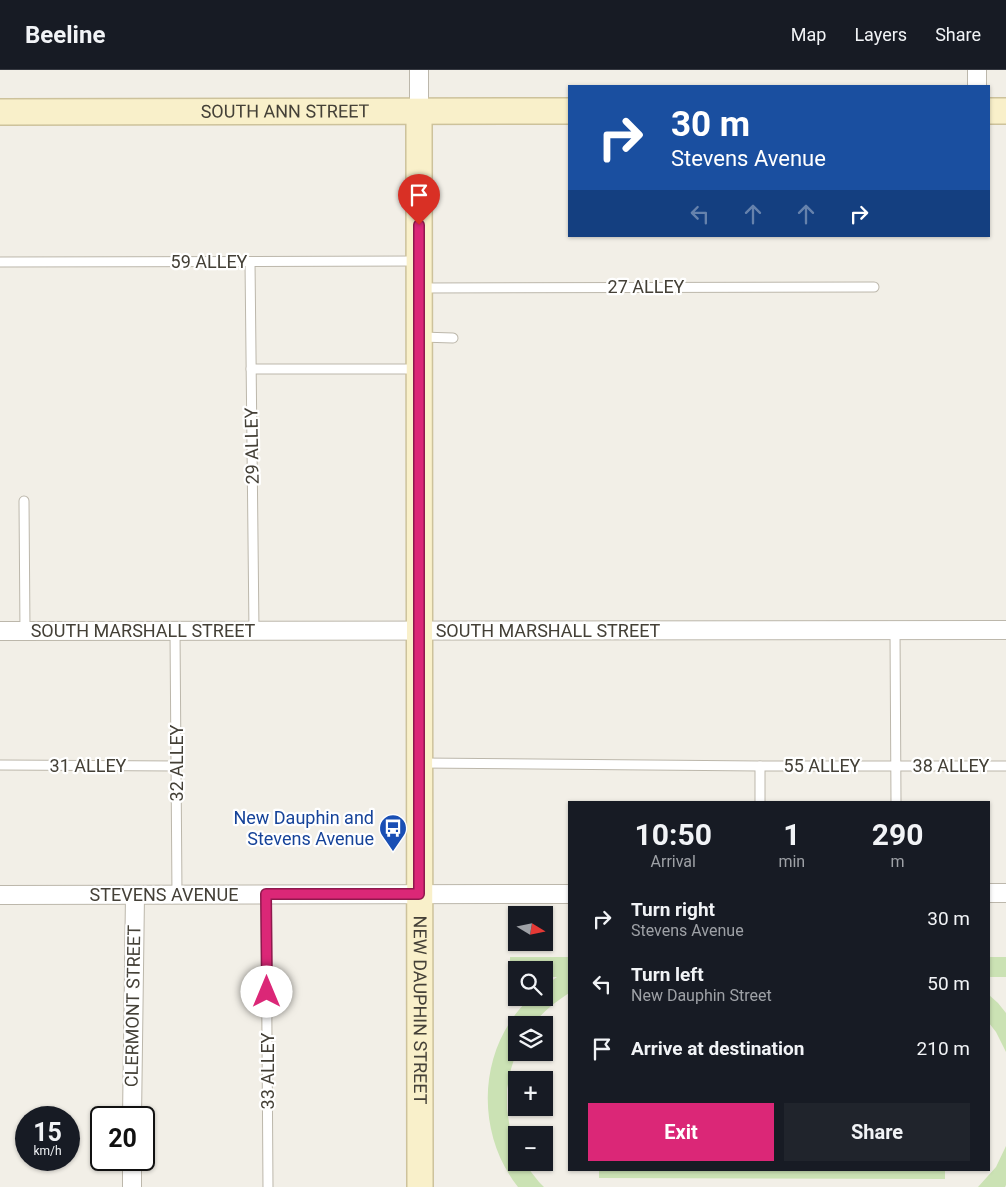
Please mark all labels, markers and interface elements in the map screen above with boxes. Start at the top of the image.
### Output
text: Beeline [25,21,105,49]
text: Map [791,24,826,45]
text: Layers [854,24,907,45]
text: Share [935,24,981,45]
street label: SOUTH ANN STREET [201,100,370,122]
text: 30 m [671,104,750,145]
icon: right [588,105,653,170]
text: Stevens Avenue [671,146,826,171]
pin [398,174,440,225]
icon: arrive [405,181,433,209]
icon: left [686,200,714,228]
icon: ahead [739,200,767,228]
icon: ahead [792,200,820,228]
icon: right [845,200,873,228]
street label: 59 ALLEY [171,251,248,272]
street label: 27 ALLEY [608,276,685,297]
street label: 29 ALLEY [240,407,263,485]
street label: SOUTH MARSHALL STREET [31,620,256,641]
street label: SOUTH MARSHALL STREET [436,620,661,641]
street label: 32 ALLEY [166,724,187,801]
street label: 31 ALLEY [50,755,127,776]
street label: 55 ALLEY [784,755,861,776]
street label: 38 ALLEY [913,755,990,776]
place label: New Dauphin and Stevens Avenue [233,807,374,849]
bus stop icon: New Dauphin and Stevens Avenue [378,813,408,852]
text: 10:50 [635,817,712,852]
text: 1 [783,817,800,852]
text: 290 [872,817,923,852]
text: Arrival [651,852,696,871]
text: min [778,852,805,871]
text: m [891,852,905,871]
street label: STEVENS AVENUE [90,884,238,905]
text: Turn right [631,898,715,921]
icon: right [588,905,616,933]
north arrow [508,906,552,951]
map controls [508,906,553,1171]
text: 30 m [927,907,970,930]
street label: NEW DAUPHIN STREET [410,916,431,1105]
text: Stevens Avenue [631,921,744,940]
street label: CLERMONT STREET [121,924,144,1087]
button: search [508,961,553,1006]
text: Turn left [631,963,704,986]
position arrow [240,965,292,1017]
icon: left [588,970,616,998]
text: 50 m [927,972,970,995]
text: New Dauphin Street [631,986,772,1005]
button: layers [508,1016,553,1061]
street label: 33 ALLEY [257,1032,278,1109]
icon: arrive [588,1035,616,1063]
text: Arrive at destination [631,1037,804,1060]
text: 210 m [917,1037,970,1060]
button: + [508,1071,553,1116]
button: Exit [588,1103,774,1161]
button: Share [784,1103,970,1161]
speed limit sign: 20 [90,1106,155,1171]
text: 15 [33,1118,62,1147]
button: − [508,1126,553,1171]
text: km/h [33,1144,62,1158]

